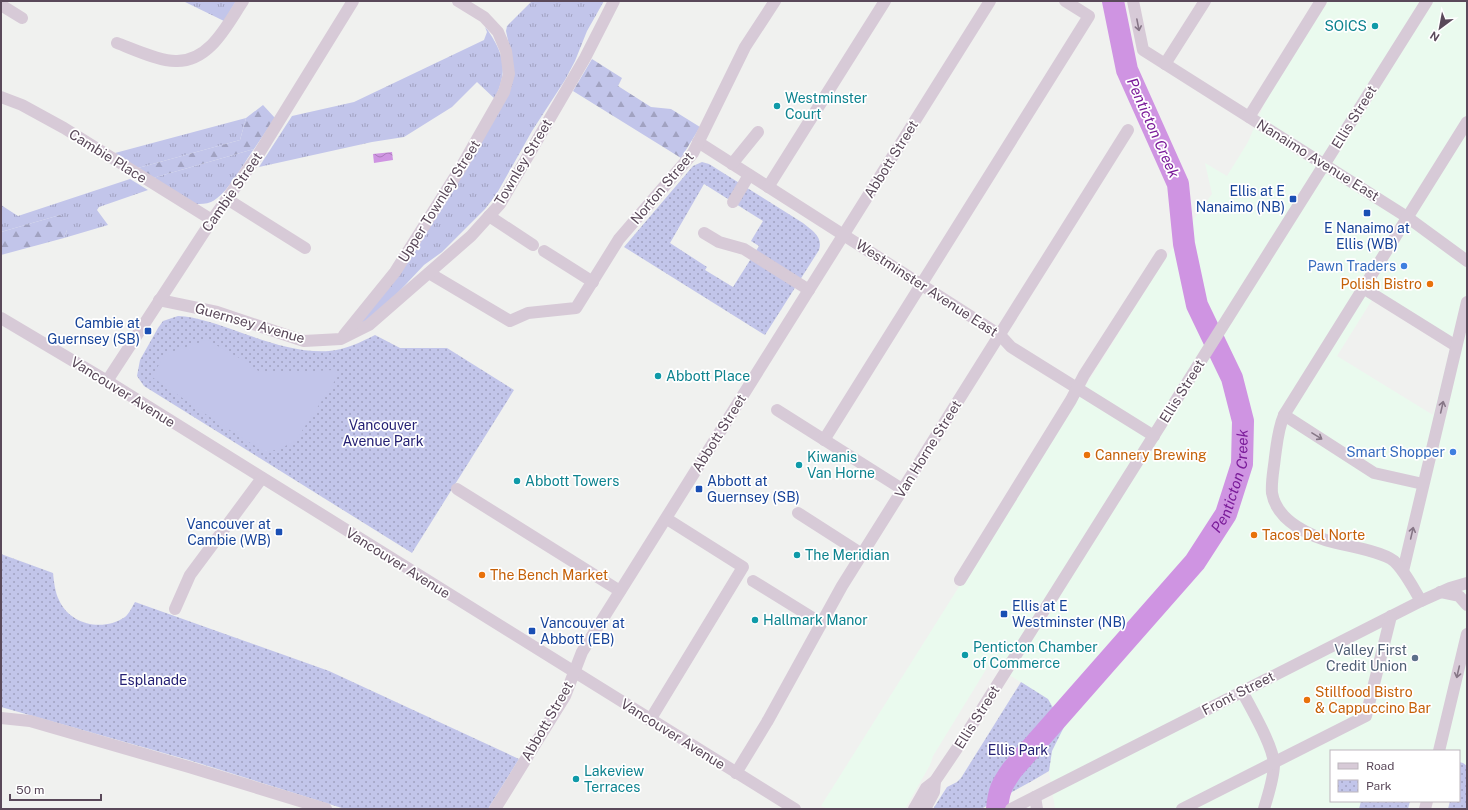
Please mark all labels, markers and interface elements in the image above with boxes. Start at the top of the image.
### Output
north arrow [1420,8,1460,48]
place label: SOICS [1325,18,1367,34]
one-way arrow [1134,19,1142,32]
marker: SOICS [1370,21,1380,31]
text: N [1428,29,1442,44]
water label: Penticton Creek [1124,75,1183,181]
street label: Ellis Street [1328,82,1380,152]
place label: Westminster Court [785,90,867,122]
marker: Westminster Court [772,101,782,111]
street label: Townley Street [491,116,555,208]
street label: Nanaimo Avenue East [1254,116,1382,204]
street label: Abbott Street [861,117,921,201]
street label: Cambie Place [66,126,150,186]
street label: Upper Townley Street [395,137,483,265]
street label: Cambie Street [199,149,265,235]
street label: Norton Street [627,149,697,227]
place label: Ellis at E Nanaimo (NB) [1196,183,1285,215]
marker: Ellis at E Nanaimo (NB) [1288,194,1298,204]
marker: E Nanaimo at Ellis (WB) [1362,208,1372,218]
place label: E Nanaimo at Ellis (WB) [1324,220,1410,252]
street label: Westminster Avenue East [853,236,1001,340]
place label: Pawn Traders [1308,258,1396,274]
marker: Pawn Traders [1399,261,1409,271]
place label: Polish Bistro [1341,276,1422,292]
marker: Polish Bistro [1425,279,1435,289]
street label: Guernsey Avenue [193,300,307,346]
place label: Cambie at Guernsey (SB) [47,315,140,347]
marker: Cambie at Guernsey (SB) [143,326,153,336]
street label: Vancouver Avenue [68,353,178,431]
street label: Ellis Street [1156,356,1208,426]
place label: Abbott Place [666,368,750,384]
marker: Abbott Place [653,371,663,381]
street label: Abbott Street [689,391,749,475]
street label: Van Horne Street [891,397,965,501]
one-way arrow [1438,400,1446,413]
park label: Vancouver Avenue Park [342,417,424,449]
water label: Penticton Creek [1207,428,1251,536]
one-way arrow [1311,432,1322,440]
place label: Smart Shopper [1346,444,1445,460]
place label: Cannery Brewing [1095,447,1207,463]
marker: Smart Shopper [1448,447,1458,457]
place label: Kiwanis Van Horne [807,449,875,481]
marker: Cannery Brewing [1082,450,1092,460]
marker: Kiwanis Van Horne [794,460,804,470]
place label: Abbott Towers [525,473,619,489]
place label: Abbott at Guernsey (SB) [707,473,800,505]
marker: Abbott Towers [512,476,522,486]
marker: Abbott at Guernsey (SB) [694,484,704,494]
place label: Vancouver at Cambie (WB) [186,516,271,548]
street label: Vancouver Avenue [343,524,453,602]
marker: Vancouver at Cambie (WB) [274,527,284,537]
place label: Tacos Del Norte [1262,527,1365,543]
one-way arrow [1408,527,1416,540]
marker: Tacos Del Norte [1249,530,1259,540]
place label: The Meridian [805,547,890,563]
marker: The Meridian [792,550,802,560]
place label: The Bench Market [490,567,608,583]
marker: The Bench Market [477,570,487,580]
place label: Ellis at E Westminster (NB) [1012,598,1126,630]
marker: Ellis at E Westminster (NB) [999,609,1009,619]
place label: Hallmark Manor [763,612,868,628]
place label: Vancouver at Abbott (EB) [540,615,625,647]
marker: Hallmark Manor [750,615,760,625]
marker: Vancouver at Abbott (EB) [527,626,537,636]
place label: Penticton Chamber of Commerce [973,639,1098,671]
place label: Valley First Credit Union [1326,642,1407,674]
marker: Penticton Chamber of Commerce [960,650,970,660]
marker: Valley First Credit Union [1410,653,1420,663]
one-way arrow [1454,665,1461,678]
street label: Front Street [1199,668,1277,718]
park label: Esplanade [119,672,187,688]
street label: Abbott Street [518,679,576,763]
street label: Ellis Street [951,682,1003,752]
place label: Stillfood Bistro & Cappuccino Bar [1315,684,1431,716]
street label: Vancouver Avenue [618,695,728,773]
marker: Stillfood Bistro & Cappuccino Bar [1302,695,1312,705]
park label: Ellis Park [988,742,1048,758]
legend [1330,750,1460,802]
text: Road [1366,759,1394,773]
place label: Lakeview Terraces [584,763,644,795]
marker: Lakeview Terraces [571,774,581,784]
scale bar [10,776,101,802]
text: Park [1366,779,1392,793]
text: 50 m [16,783,44,797]

